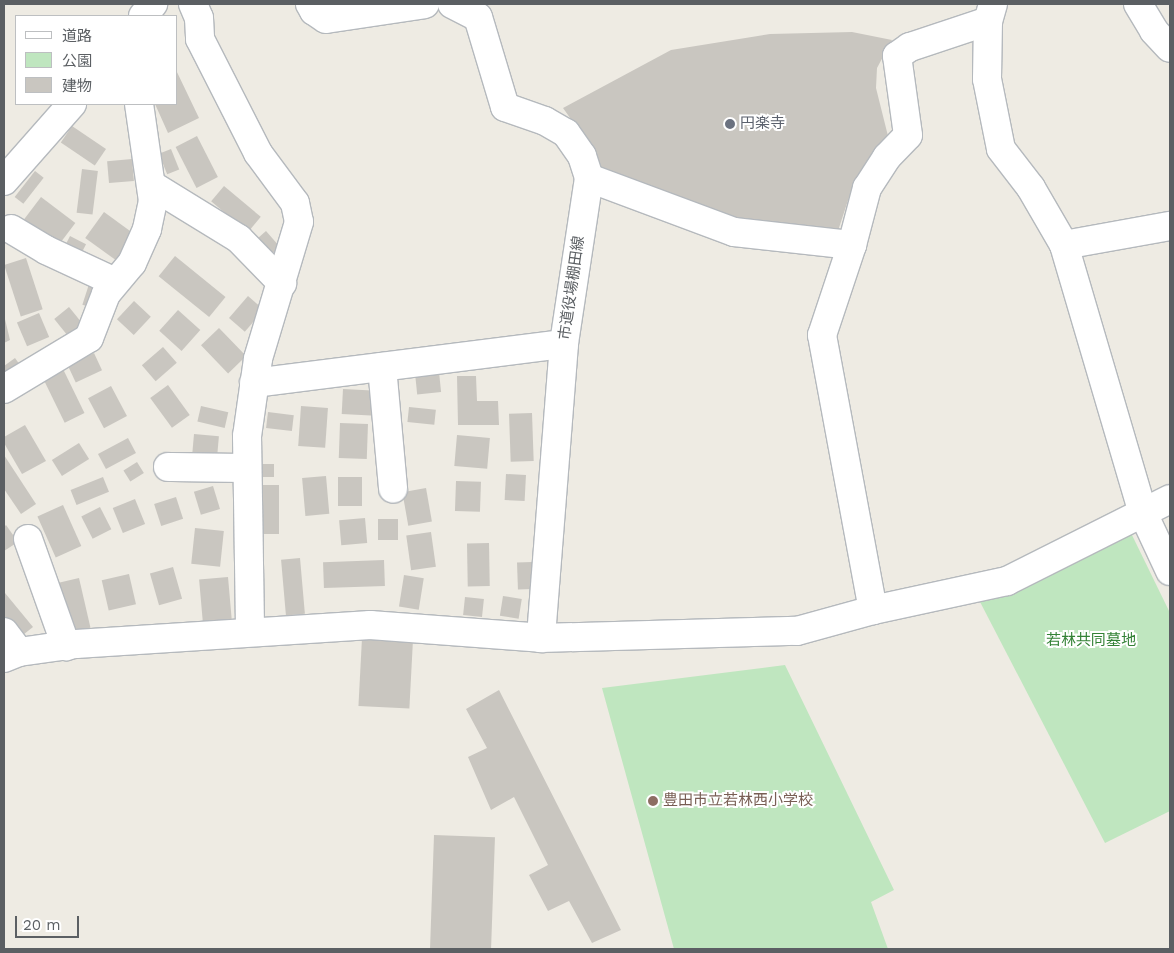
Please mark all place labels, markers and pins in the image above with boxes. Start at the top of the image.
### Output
place label: 円楽寺 [740,115,785,133]
marker: 円楽寺 [724,118,736,130]
place label: 豊田市立若林西小学校 [663,792,813,810]
marker: 豊田市立若林西小学校 [647,795,659,807]

